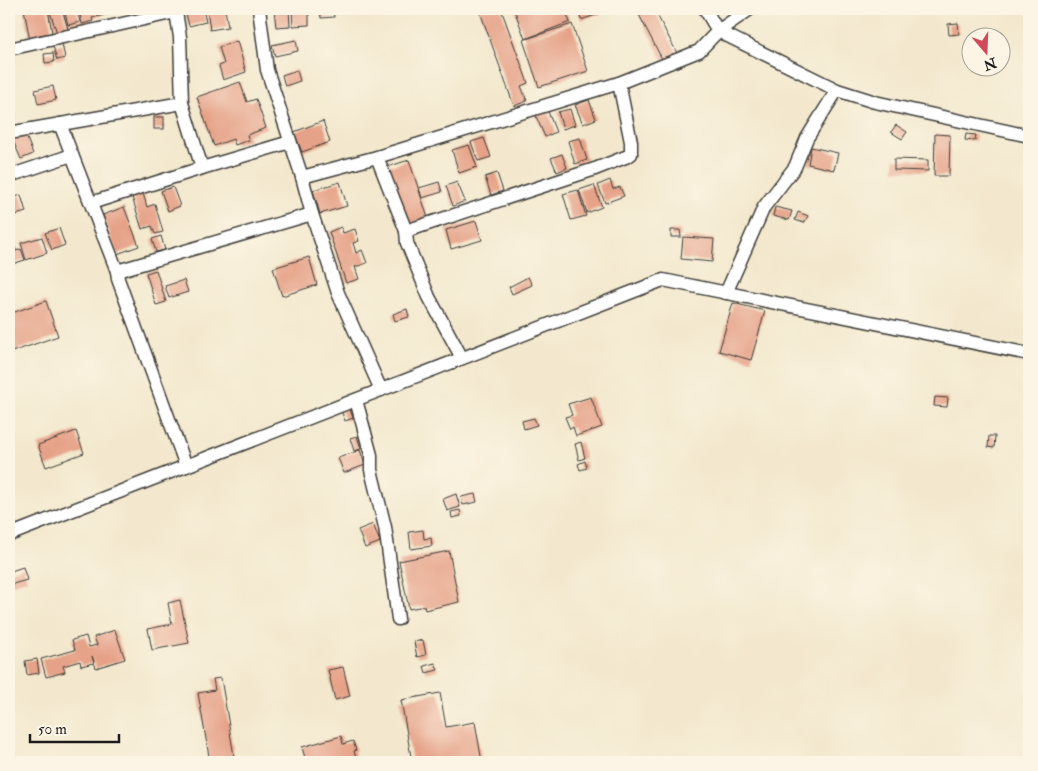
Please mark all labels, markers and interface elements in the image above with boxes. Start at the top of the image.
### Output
north arrow [960,28,1010,78]
text: N [981,53,1000,74]
scale bar [30,711,119,743]
text: 50 m [38,720,67,739]

